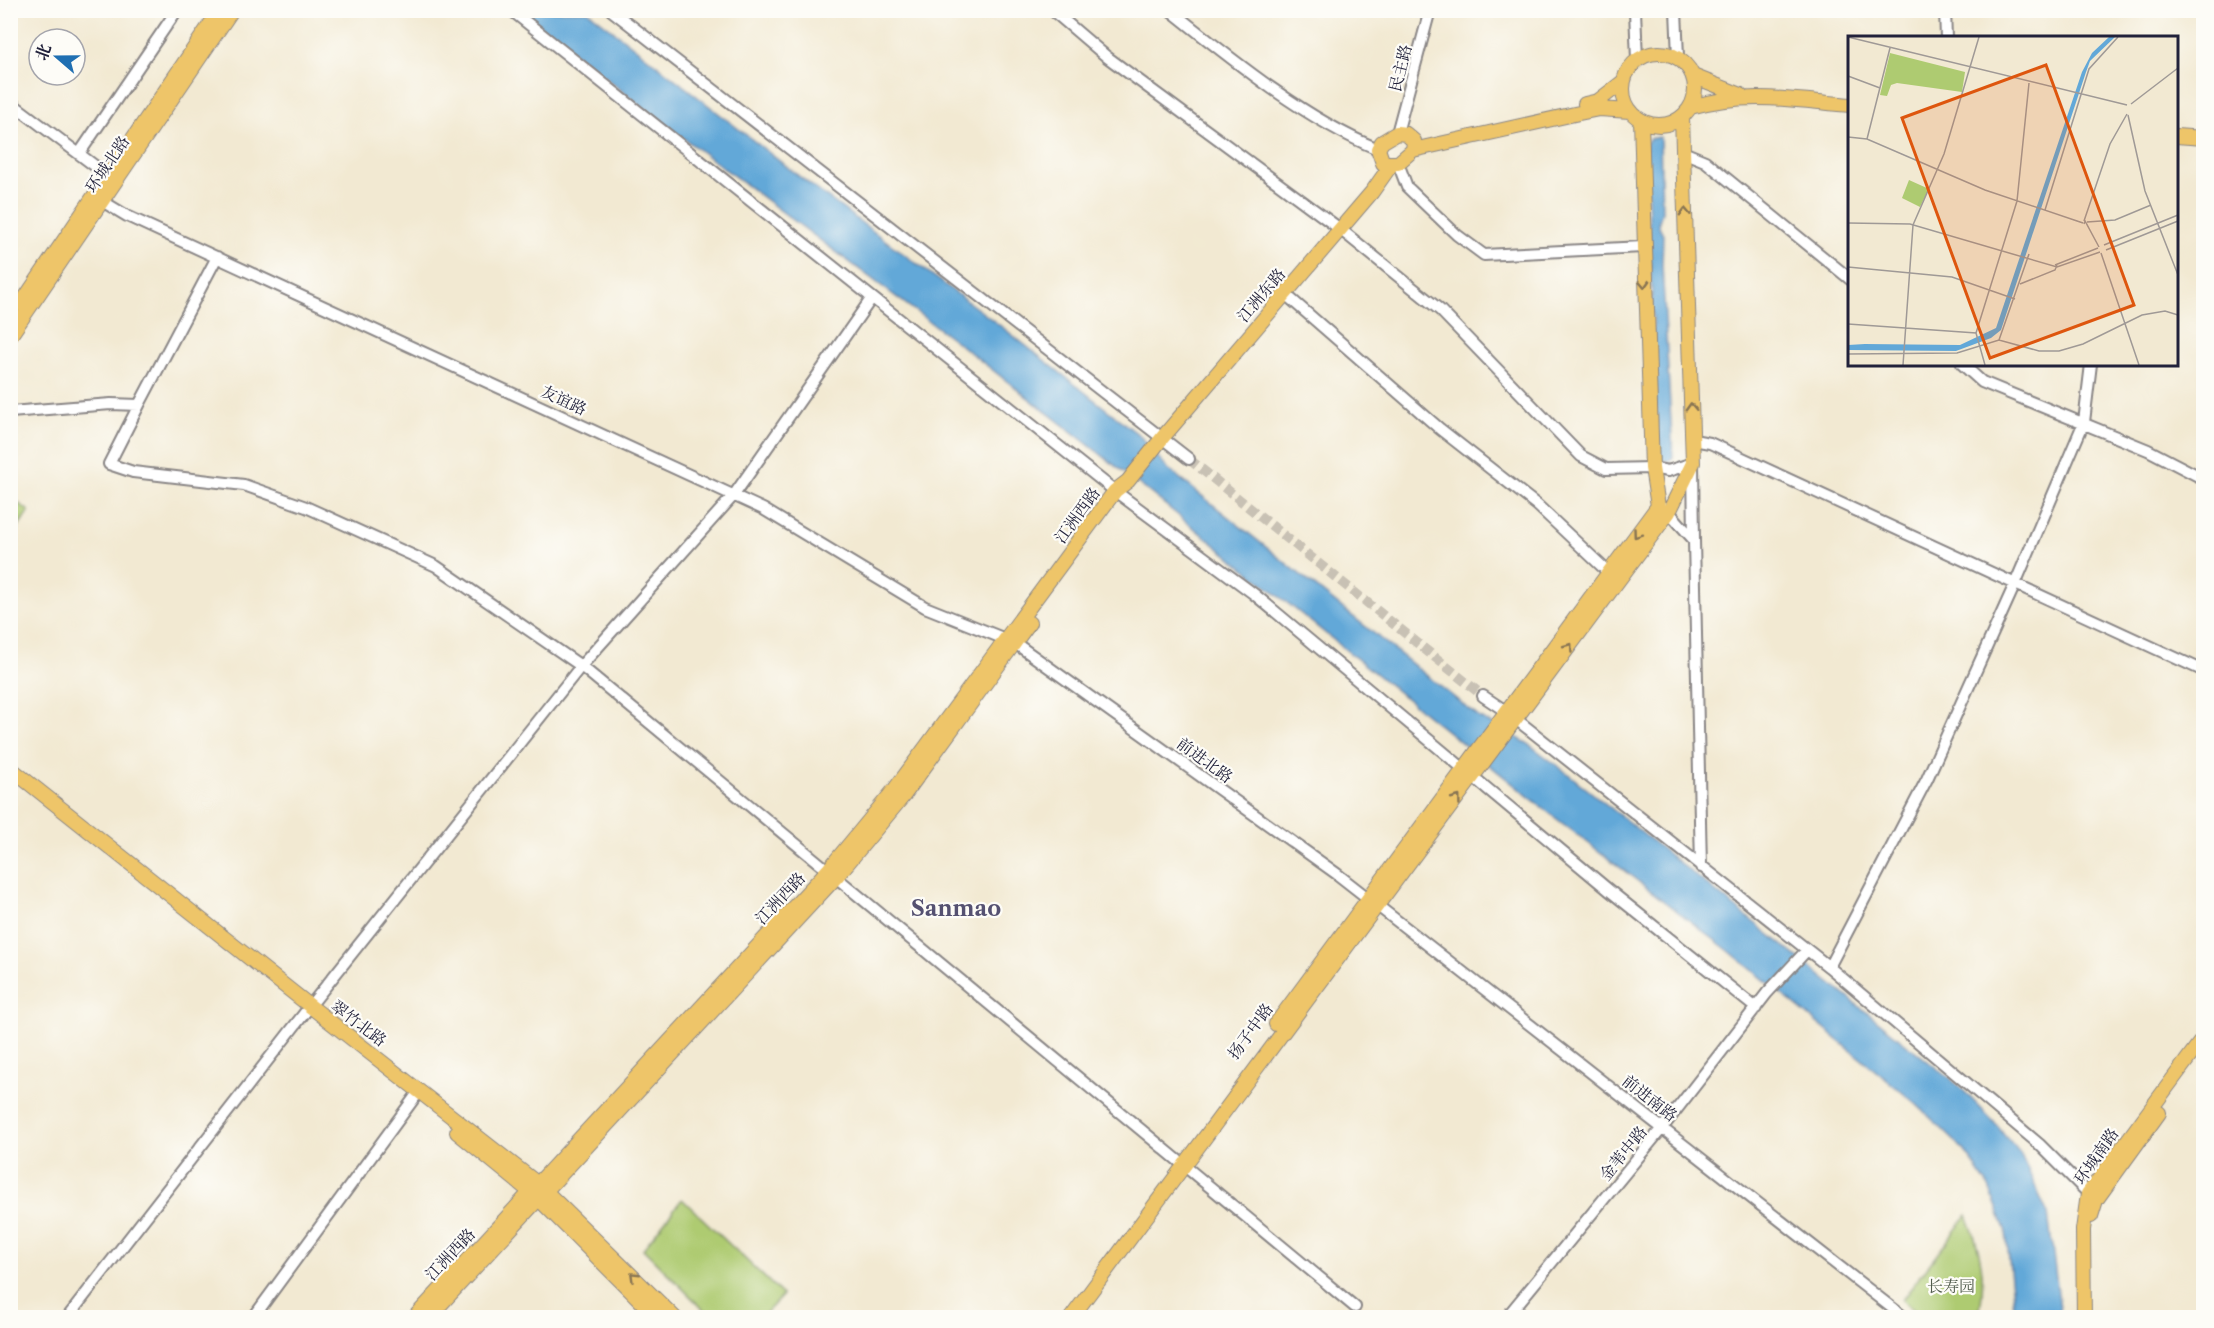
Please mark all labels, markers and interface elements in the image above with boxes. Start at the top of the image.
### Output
north arrow [27,27,87,87]
inset map [1848,36,2178,366]
text: 北 [31,41,55,63]
street label: 民主路 [1384,42,1416,94]
street label: 环城北路 [81,132,133,196]
one-way arrow [1679,208,1692,217]
street label: 江洲东路 [1233,264,1289,326]
one-way arrow [1638,279,1651,288]
street label: 友谊路 [538,381,590,419]
one-way arrow [1685,403,1698,412]
street label: 江洲西路 [1050,483,1104,547]
one-way arrow [1634,528,1645,539]
one-way arrow [1561,643,1572,654]
street label: 前进北路 [1173,733,1237,787]
one-way arrow [1449,794,1460,805]
street label: 江洲西路 [751,868,809,928]
district label: Sanmao [911,895,1001,922]
street label: 翠竹北路 [327,996,391,1050]
street label: 扬子中路 [1223,999,1277,1063]
street label: 前进南路 [1619,1070,1681,1126]
street label: 金苇中路 [1595,1122,1651,1184]
street label: 环城南路 [2069,1124,2123,1188]
street label: 江洲西路 [421,1224,479,1284]
one-way arrow [631,1272,641,1283]
park label: 长寿园 [1927,1276,1975,1296]

